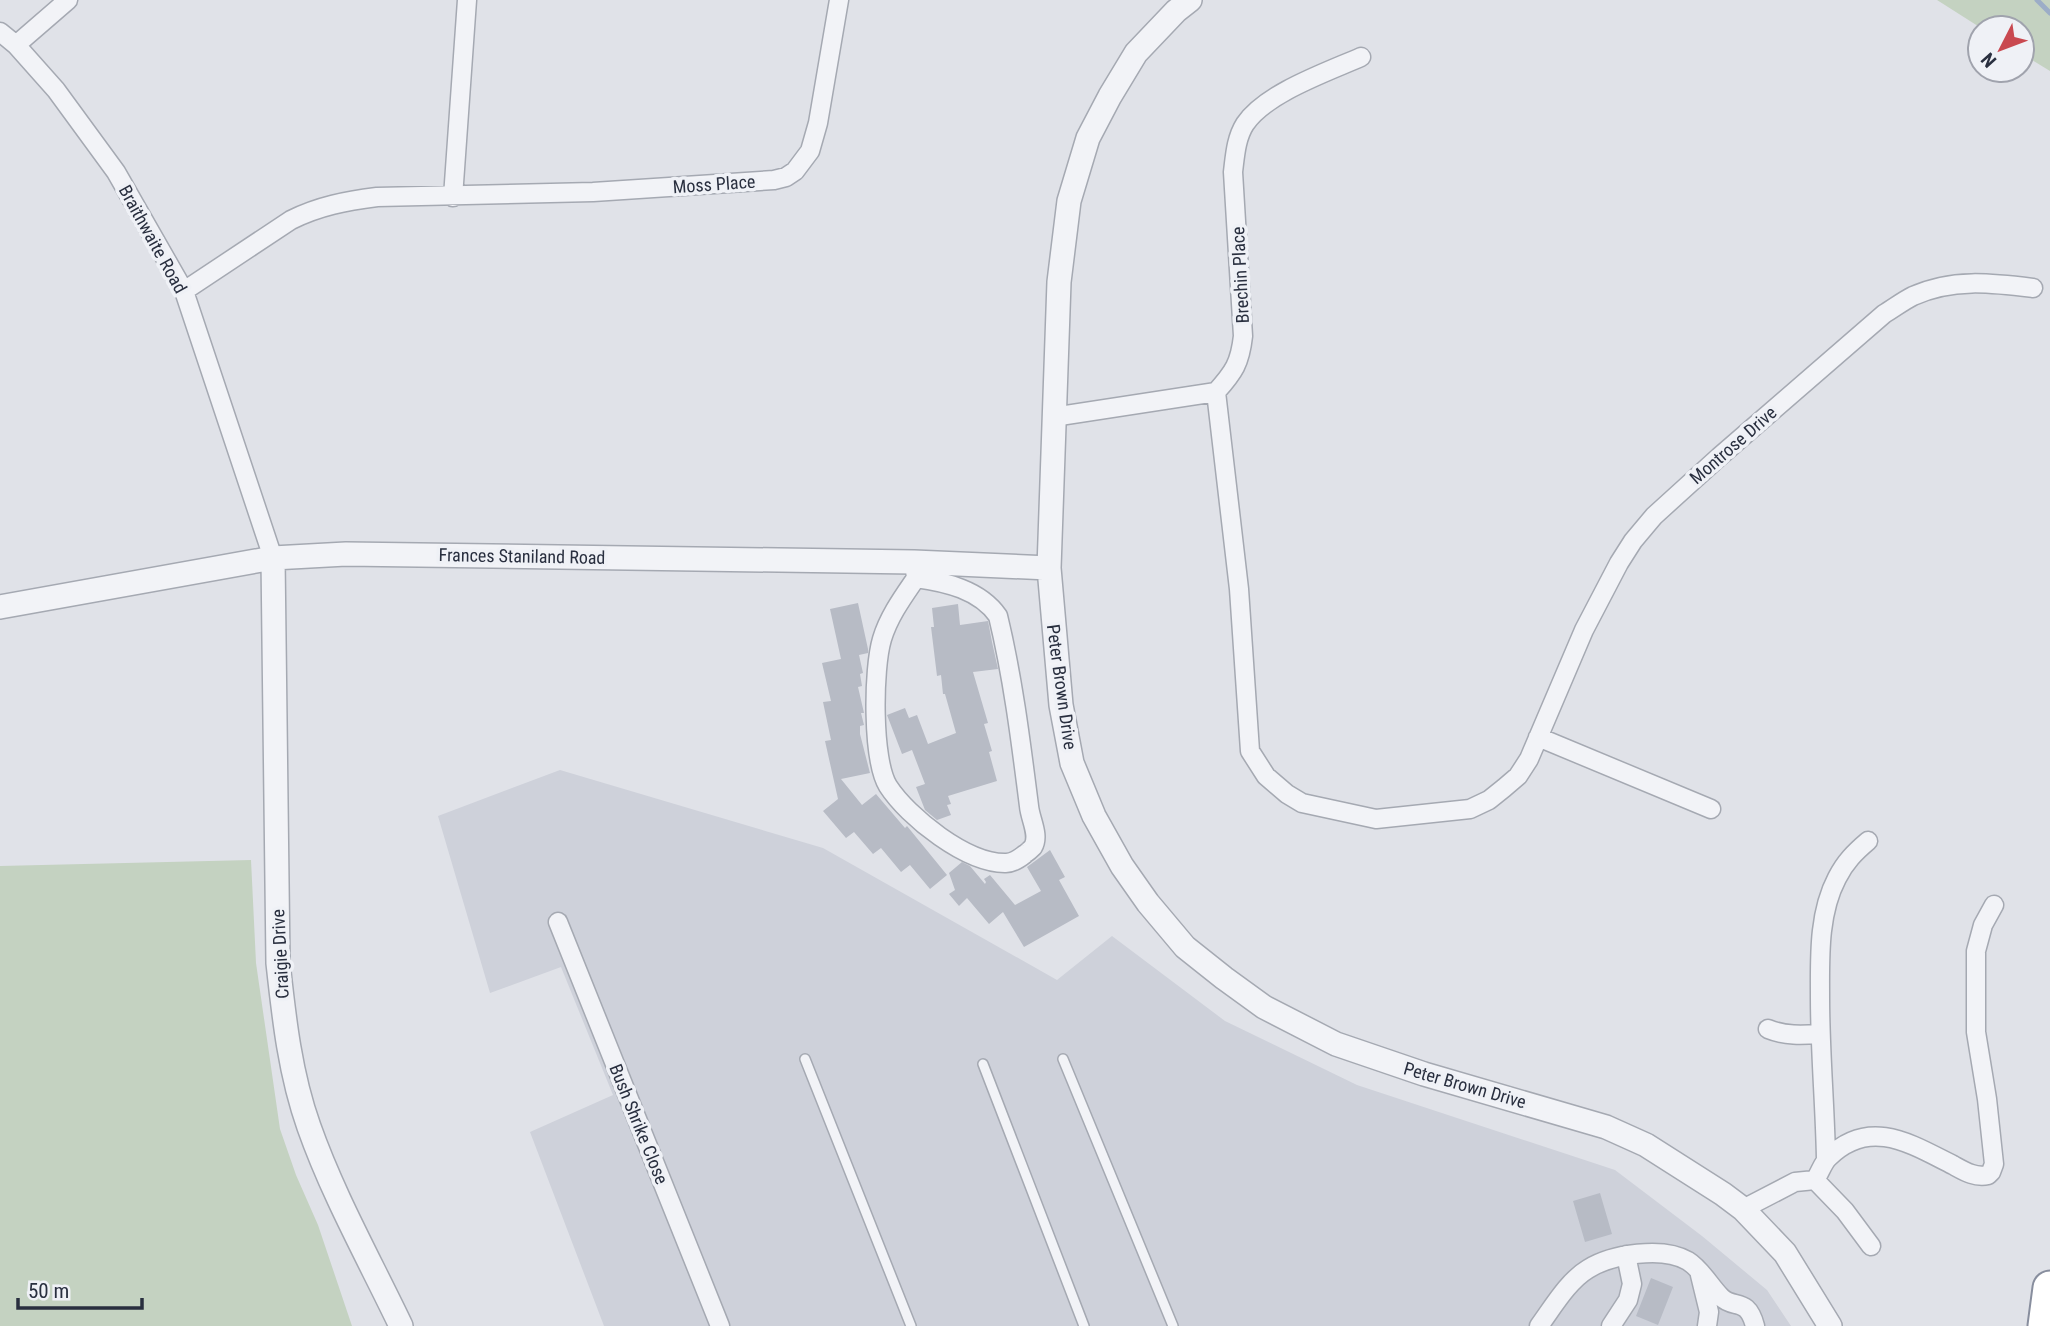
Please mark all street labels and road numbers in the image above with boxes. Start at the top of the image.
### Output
street label: Moss Place [672,171,756,197]
street label: Braithwaite Road [115,181,191,297]
street label: Brechin Place [1227,226,1253,324]
street label: Montrose Drive [1685,402,1781,488]
street label: Frances Staniland Road [438,544,606,568]
street label: Peter Brown Drive [1043,623,1081,751]
street label: Craigie Drive [267,909,293,999]
street label: Peter Brown Drive [1401,1057,1529,1113]
street label: Bush Shrike Close [605,1061,673,1187]

